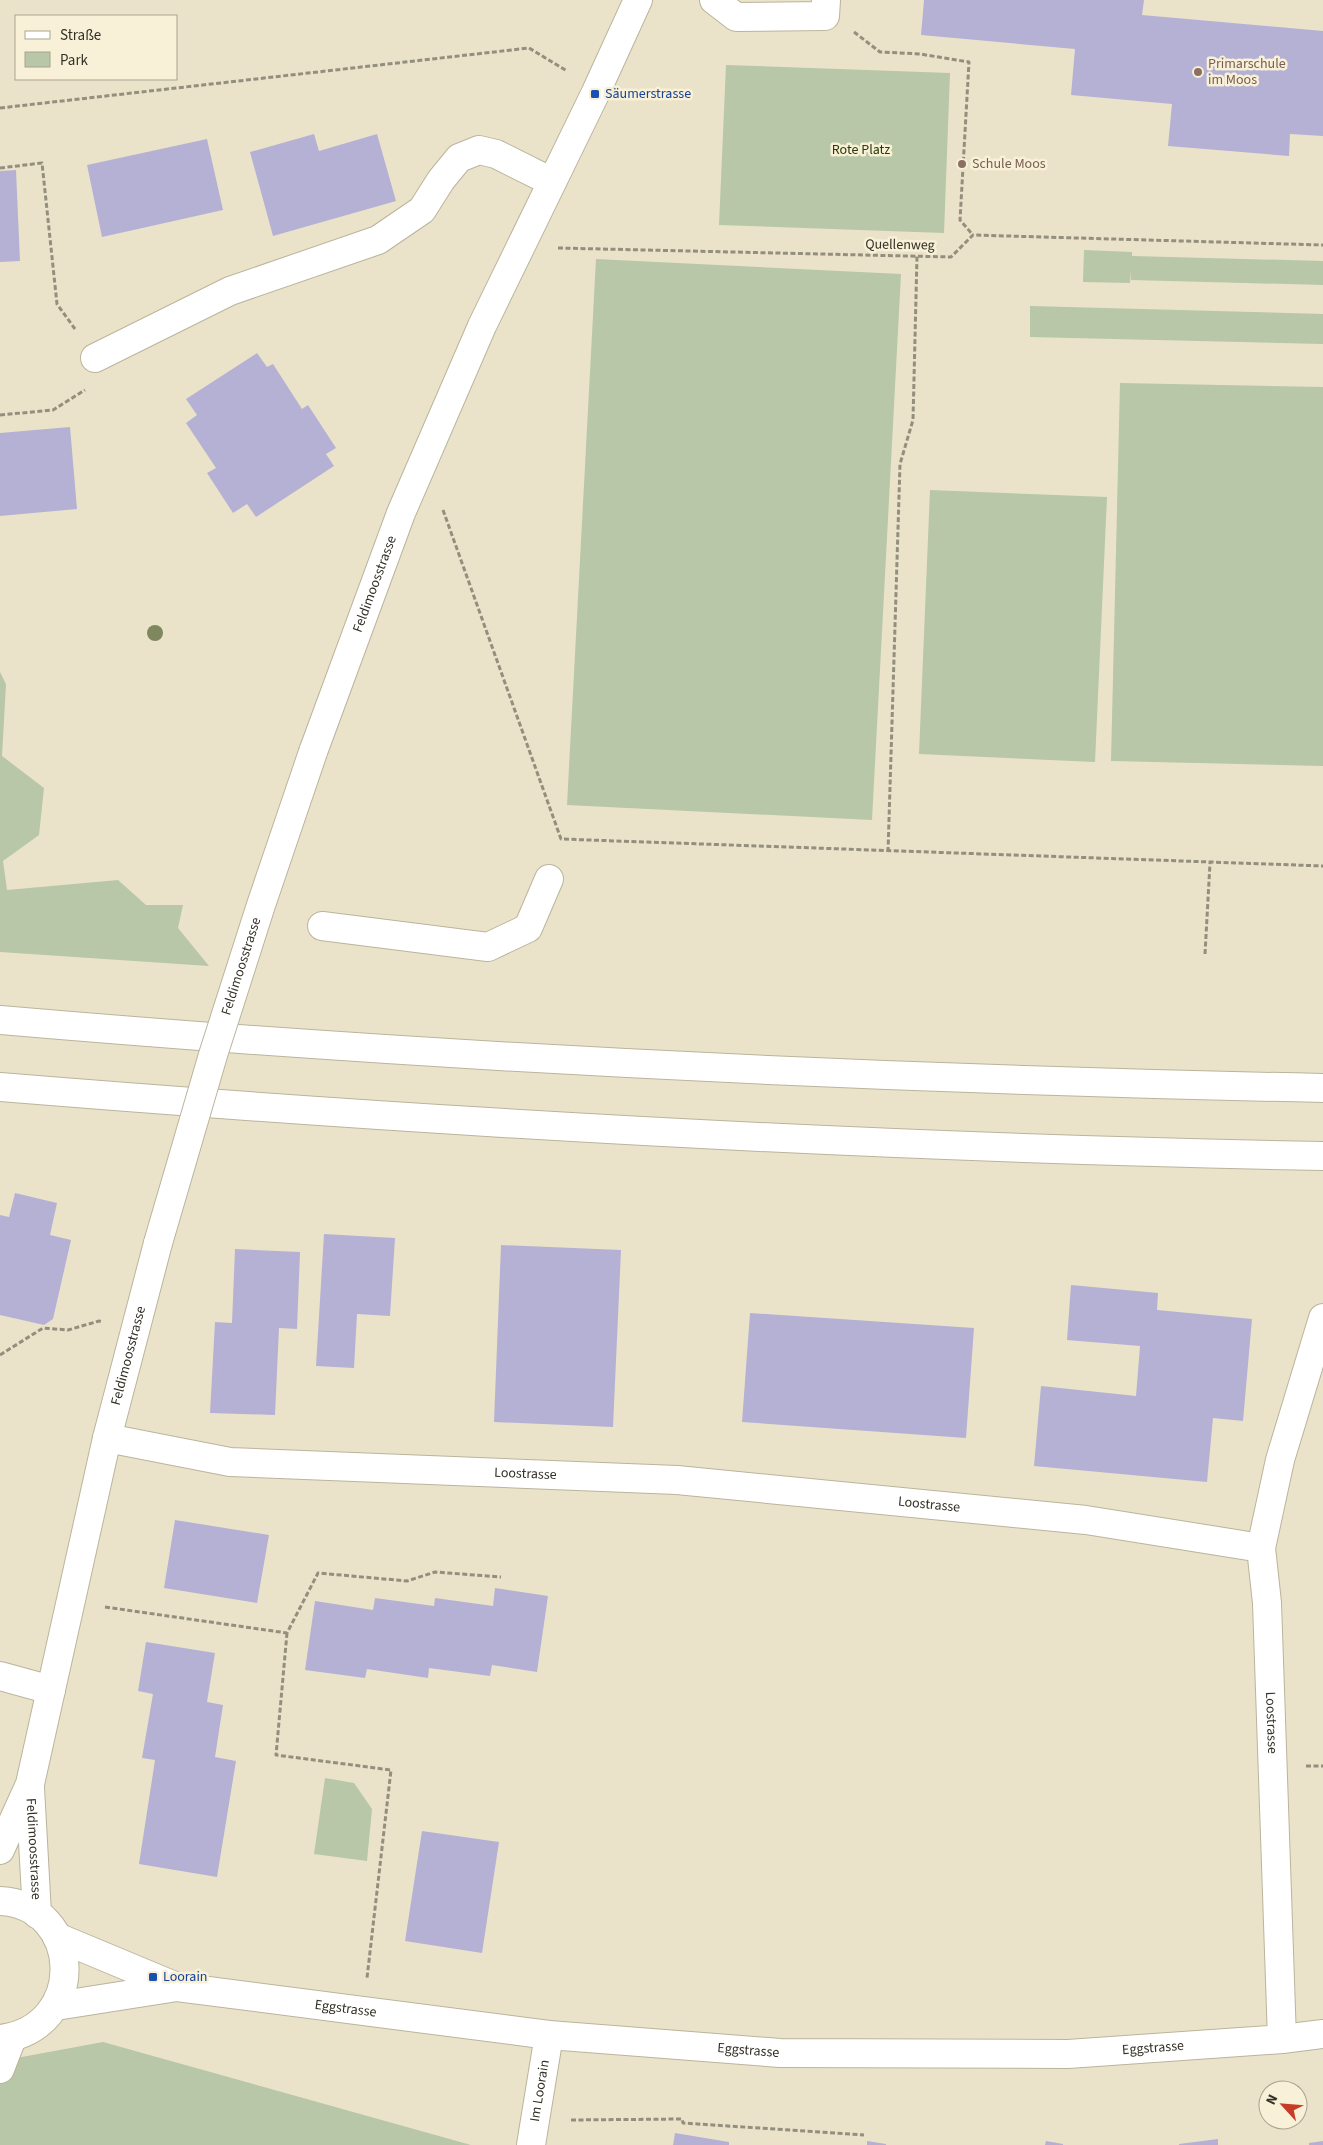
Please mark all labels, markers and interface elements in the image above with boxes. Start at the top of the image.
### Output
legend [15,15,178,80]
text: Straße [60,25,101,46]
text: Park [60,50,89,71]
place label: Primarschule im Moos [1208,54,1286,90]
marker: Primarschule im Moos [1192,66,1204,78]
place label: Säumerstrasse [605,84,691,104]
marker: Säumerstrasse [589,88,601,100]
park label: Rote Platz [832,140,890,160]
place label: Schule Moos [972,154,1046,174]
marker: Schule Moos [956,158,968,170]
street label: Quellenweg [865,234,935,256]
street label: Feldimoosstrasse [348,533,402,635]
street label: Feldimoosstrasse [216,915,266,1018]
street label: Feldimoosstrasse [106,1304,151,1407]
street label: Loostrasse [494,1463,557,1485]
street label: Loostrasse [897,1492,961,1518]
street label: Loostrasse [1260,1691,1282,1754]
street label: Feldimoosstrasse [21,1798,46,1900]
place label: Loorain [163,1967,208,1987]
marker: Loorain [147,1971,159,1983]
street label: Eggstrasse [314,1995,378,2023]
street label: Eggstrasse [1121,2036,1185,2060]
street label: Eggstrasse [717,2038,780,2063]
street label: Im Loorain [525,2058,555,2123]
north arrow [1258,2080,1308,2130]
text: N [1261,2091,1283,2108]

